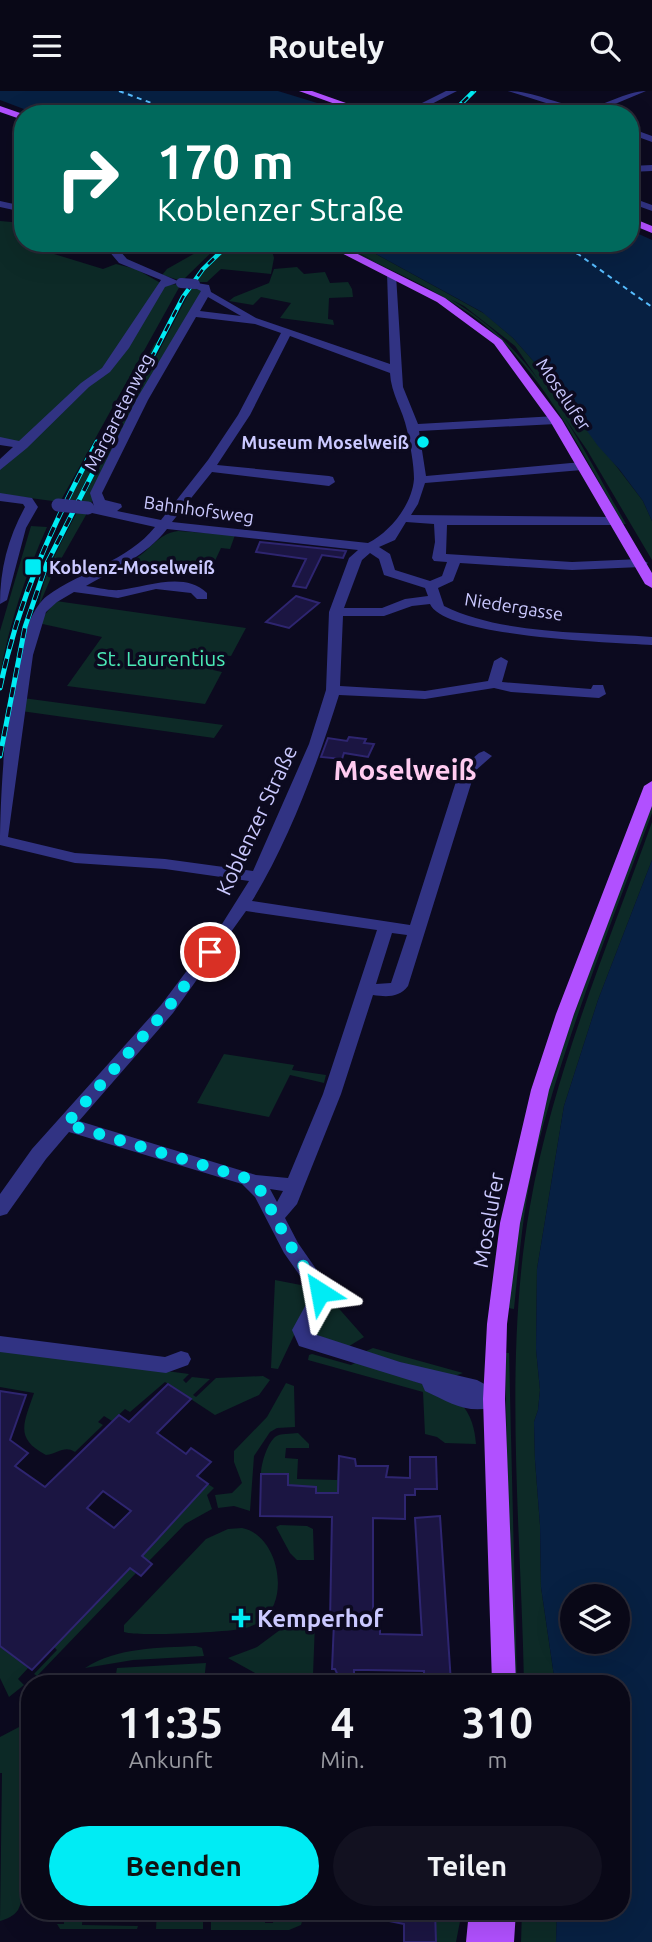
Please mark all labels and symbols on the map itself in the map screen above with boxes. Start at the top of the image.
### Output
street label: Margaretenweg [80,350,156,474]
street label: Moselufer [533,354,595,434]
place label: Museum Moselweiß [241,432,409,452]
marker: Museum Moselweiß [415,434,431,450]
street label: Bahnhofsweg [143,491,255,527]
marker: Koblenz-Moselweiß [23,557,43,577]
place label: Koblenz-Moselweiß [49,557,215,577]
street label: Niedergasse [463,588,565,624]
park label: St. Laurentius [97,646,225,670]
street label: Koblenzer Straße [211,741,301,899]
district label: Moselweiß [334,754,476,785]
pin [180,922,240,982]
street label: Moselufer [468,1170,508,1269]
position arrow [283,1255,357,1329]
place label: Kemperhof [257,1605,384,1632]
marker: Kemperhof [231,1608,251,1628]

